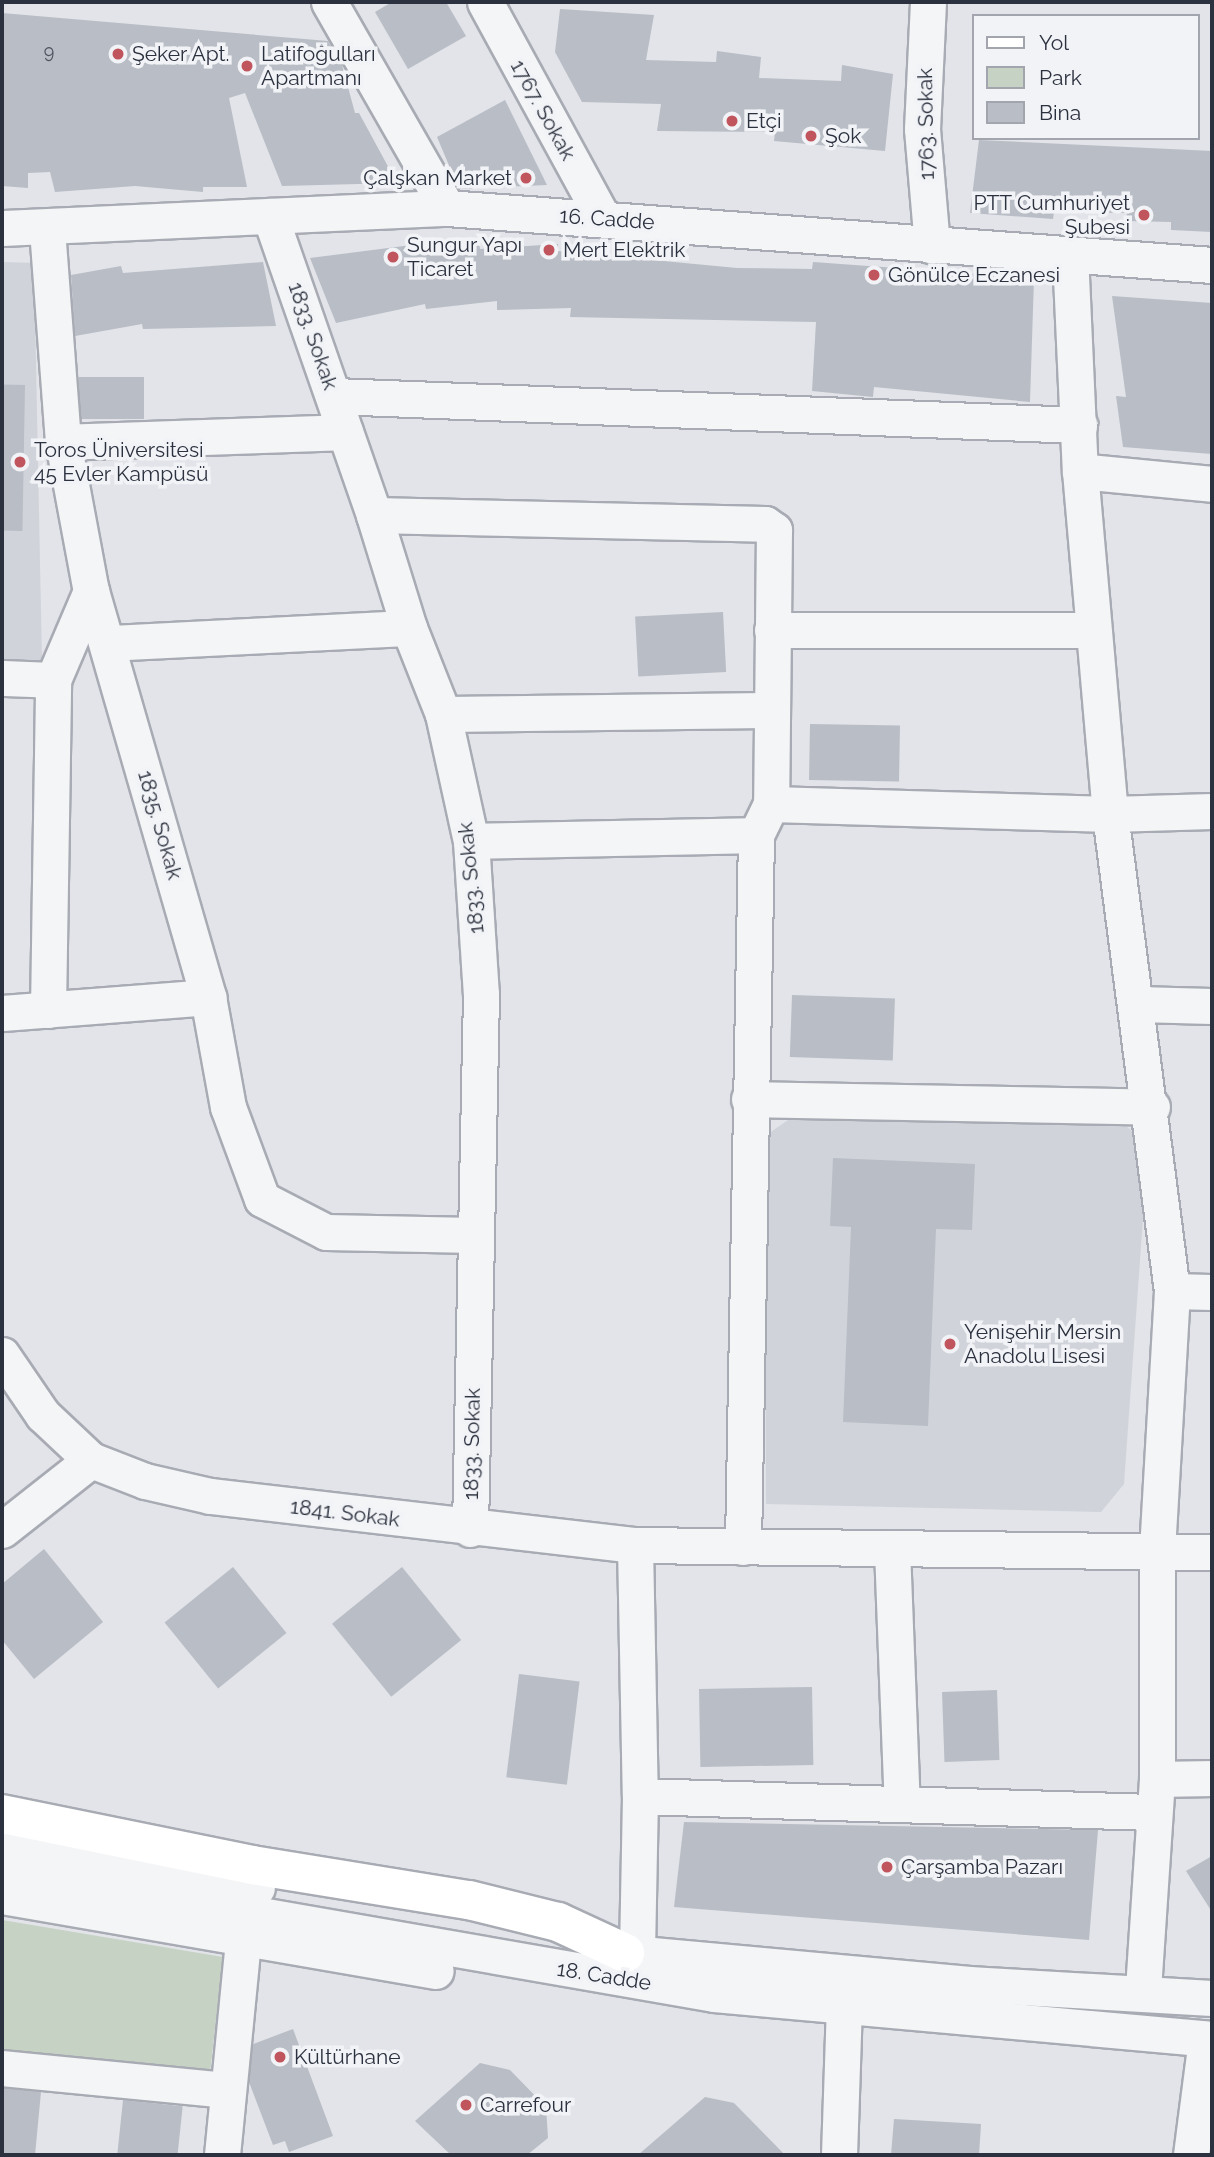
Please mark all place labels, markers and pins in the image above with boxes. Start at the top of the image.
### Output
place label: Şeker Apt. [132,41,231,67]
place label: Latifoğulları Apartmanı [261,41,376,91]
marker: Şeker Apt. [110,46,126,62]
marker: Latifoğulları Apartmanı [239,58,255,74]
place label: Etçi [746,108,782,134]
marker: Etçi [724,113,740,129]
place label: Şok [825,123,861,149]
marker: Şok [803,128,819,144]
place label: Çalşkan Market [363,165,512,191]
marker: Çalşkan Market [518,170,534,186]
place label: PTT Cumhuriyet Şubesi [973,190,1130,240]
marker: PTT Cumhuriyet Şubesi [1136,207,1152,223]
place label: Sungur Yapı Ticaret [407,232,523,282]
place label: Mert Elektrik [563,237,685,263]
marker: Mert Elektrik [541,242,557,258]
marker: Sungur Yapı Ticaret [385,249,401,265]
place label: Gönülce Eczanesi [888,262,1060,288]
marker: Gönülce Eczanesi [866,267,882,283]
place label: Toros Üniversitesi 45 Evler Kampüsü [34,437,209,487]
marker: Toros Üniversitesi 45 Evler Kampüsü [12,454,28,470]
place label: Yenişehir Mersin Anadolu Lisesi [964,1319,1122,1369]
marker: Yenişehir Mersin Anadolu Lisesi [942,1336,958,1352]
place label: Çarşamba Pazarı [901,1854,1063,1880]
marker: Çarşamba Pazarı [879,1859,895,1875]
place label: Kültürhane [294,2044,400,2070]
marker: Kültürhane [272,2049,288,2065]
place label: Carrefour [480,2092,571,2118]
marker: Carrefour [458,2097,474,2113]

